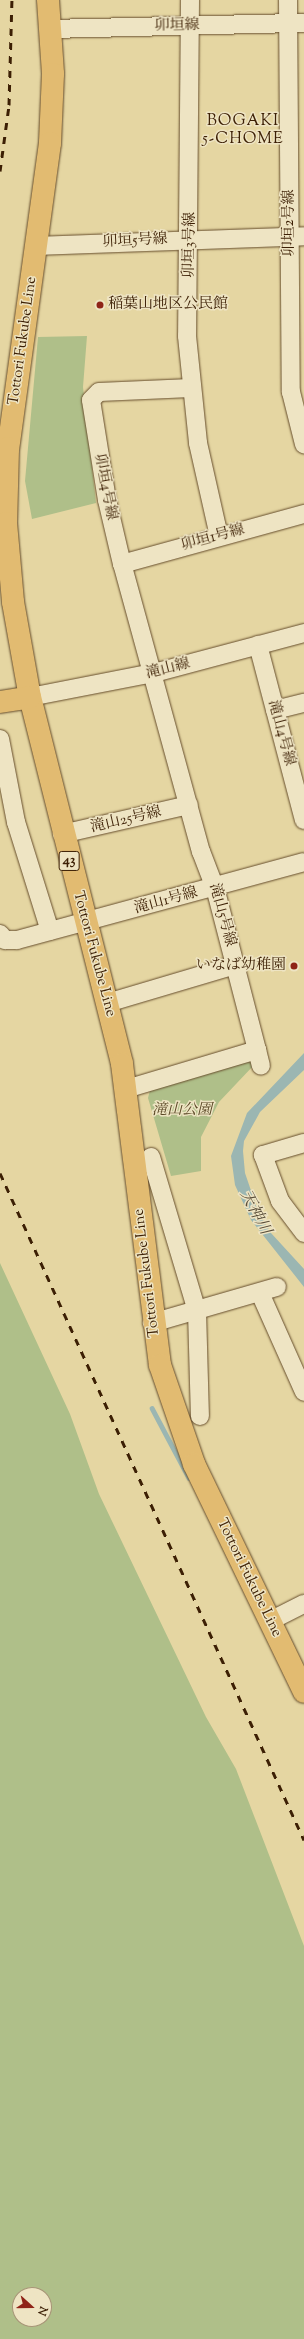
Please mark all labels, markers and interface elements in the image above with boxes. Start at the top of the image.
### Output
street label: 卯垣線 [154,17,200,35]
district label: BOGAKI 5-CHOME [202,112,284,150]
street label: 卯垣2号線 [281,189,299,257]
street label: 卯垣3号線 [180,212,200,278]
street label: 卯垣5号線 [102,230,168,252]
street label: Tottori Fukube Line [5,276,41,406]
place label: 稲葉山地区公民館 [108,296,228,314]
marker: 稲葉山地区公民館 [95,300,105,310]
street label: 卯垣4号線 [90,452,120,522]
street label: 卯垣1号線 [179,521,247,555]
street label: 滝山線 [144,655,192,683]
street label: 滝山4号線 [264,698,298,768]
street label: 滝山25号線 [89,803,163,837]
road number: 43 [58,849,80,873]
street label: 滝山5号線 [205,881,239,949]
street label: 滝山1号線 [132,884,200,918]
street label: Tottori Fukube Line [69,889,119,1019]
place label: いなば幼稚園 [196,957,286,975]
marker: いなば幼稚園 [289,961,299,971]
park label: 滝山公園 [152,1102,212,1120]
water label: 天神川 [234,1187,274,1239]
street label: Tottori Fukube Line [130,1208,164,1338]
street label: Tottori Fukube Line [213,1516,285,1640]
north arrow [12,2287,52,2327]
text: N [33,2304,51,2318]

